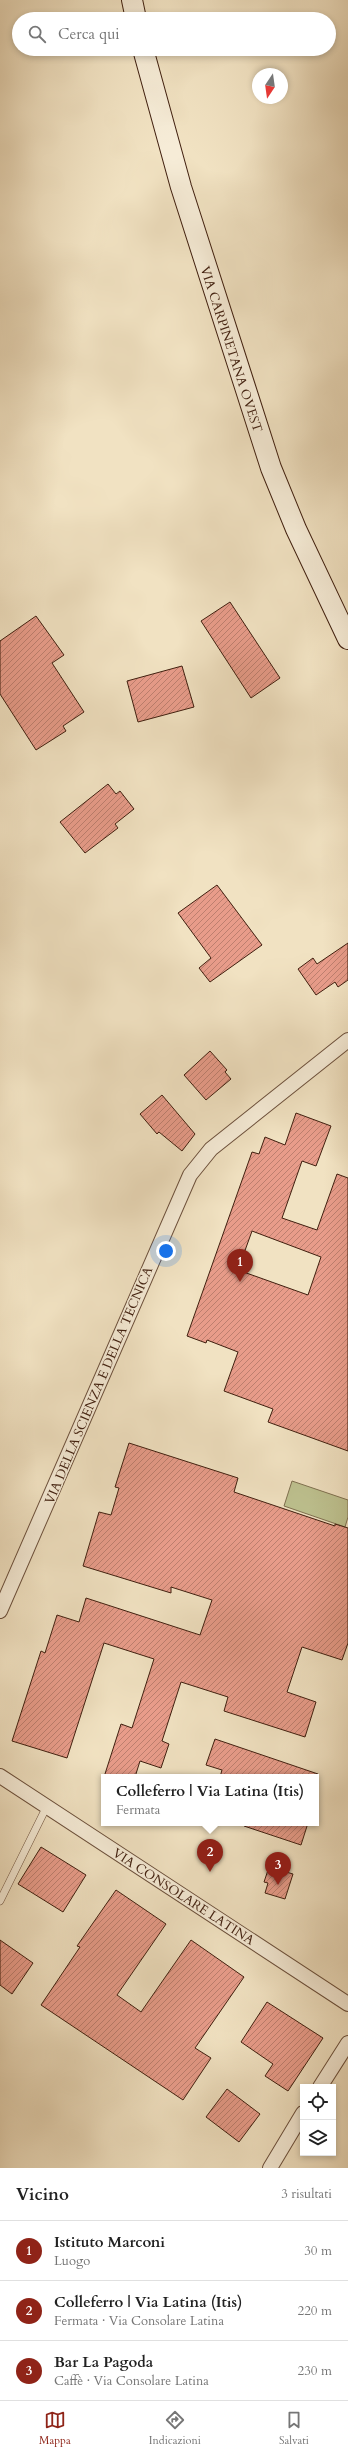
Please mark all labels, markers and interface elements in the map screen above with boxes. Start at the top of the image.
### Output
search box [12,12,336,56]
icon: search [26,23,48,45]
text: Cerca qui [58,24,120,44]
north arrow [252,68,288,104]
street label: VIA CARPINETANA OVEST [196,264,267,435]
your location [156,1241,176,1261]
pin: 1 [227,1249,253,1282]
street label: VIA DELLA SCIENZA E DELLA TECNICA [41,1263,158,1507]
popup [101,1774,319,1826]
text: Colleferro | Via Latina (Itis) [116,1781,304,1801]
text: Fermata [116,1801,160,1819]
pin: 2 [197,1839,223,1872]
street label: VIA CONSOLARE LATINA [109,1844,259,1950]
pin: 3 [265,1852,291,1885]
map controls [300,2084,336,2156]
button: locate [300,2084,336,2120]
button: layers [300,2120,336,2156]
text: Vicino [16,2183,69,2206]
text: 3 risultati [281,2185,332,2203]
text: Istituto Marconi [54,2232,165,2252]
text: 1 [26,2242,32,2260]
text: 30 m [304,2242,332,2260]
text: Luogo [54,2252,90,2270]
text: Colleferro | Via Latina (Itis) [54,2292,242,2312]
text: 2 [26,2302,32,2320]
text: 220 m [298,2302,332,2320]
text: Fermata · Via Consolare Latina [54,2312,224,2330]
text: Bar La Pagoda [54,2352,153,2372]
text: 3 [26,2362,32,2380]
text: 230 m [298,2362,332,2380]
text: Caffè · Via Consolare Latina [54,2372,209,2390]
tab: Mappa [39,2409,71,2448]
tab: Indicazioni [149,2409,201,2448]
tab: Salvati [279,2409,309,2448]

